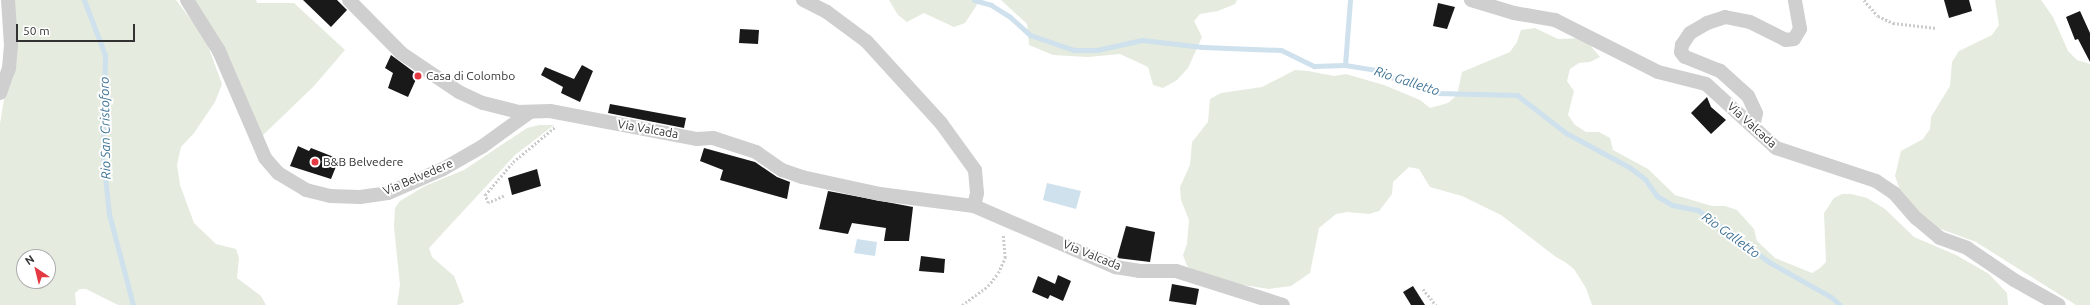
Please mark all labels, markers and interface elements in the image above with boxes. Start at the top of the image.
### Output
scale bar [18,16,137,42]
text: 50 m [23,24,50,37]
water label: Rio Galletto [1372,63,1442,99]
place label: Casa di Colombo [426,69,515,83]
marker: Casa di Colombo [413,71,423,81]
water label: Rio San Cristoforo [96,77,114,179]
street label: Via Valcada [1724,99,1780,151]
street label: Via Valcada [616,117,680,141]
place label: B&B Belvedere [323,155,403,169]
street label: Via Belvedere [381,156,455,198]
marker: B&B Belvedere [310,157,320,167]
water label: Rio Galletto [1699,209,1763,261]
street label: Via Valcada [1061,237,1123,273]
north arrow [16,249,56,289]
text: N [23,253,36,267]

